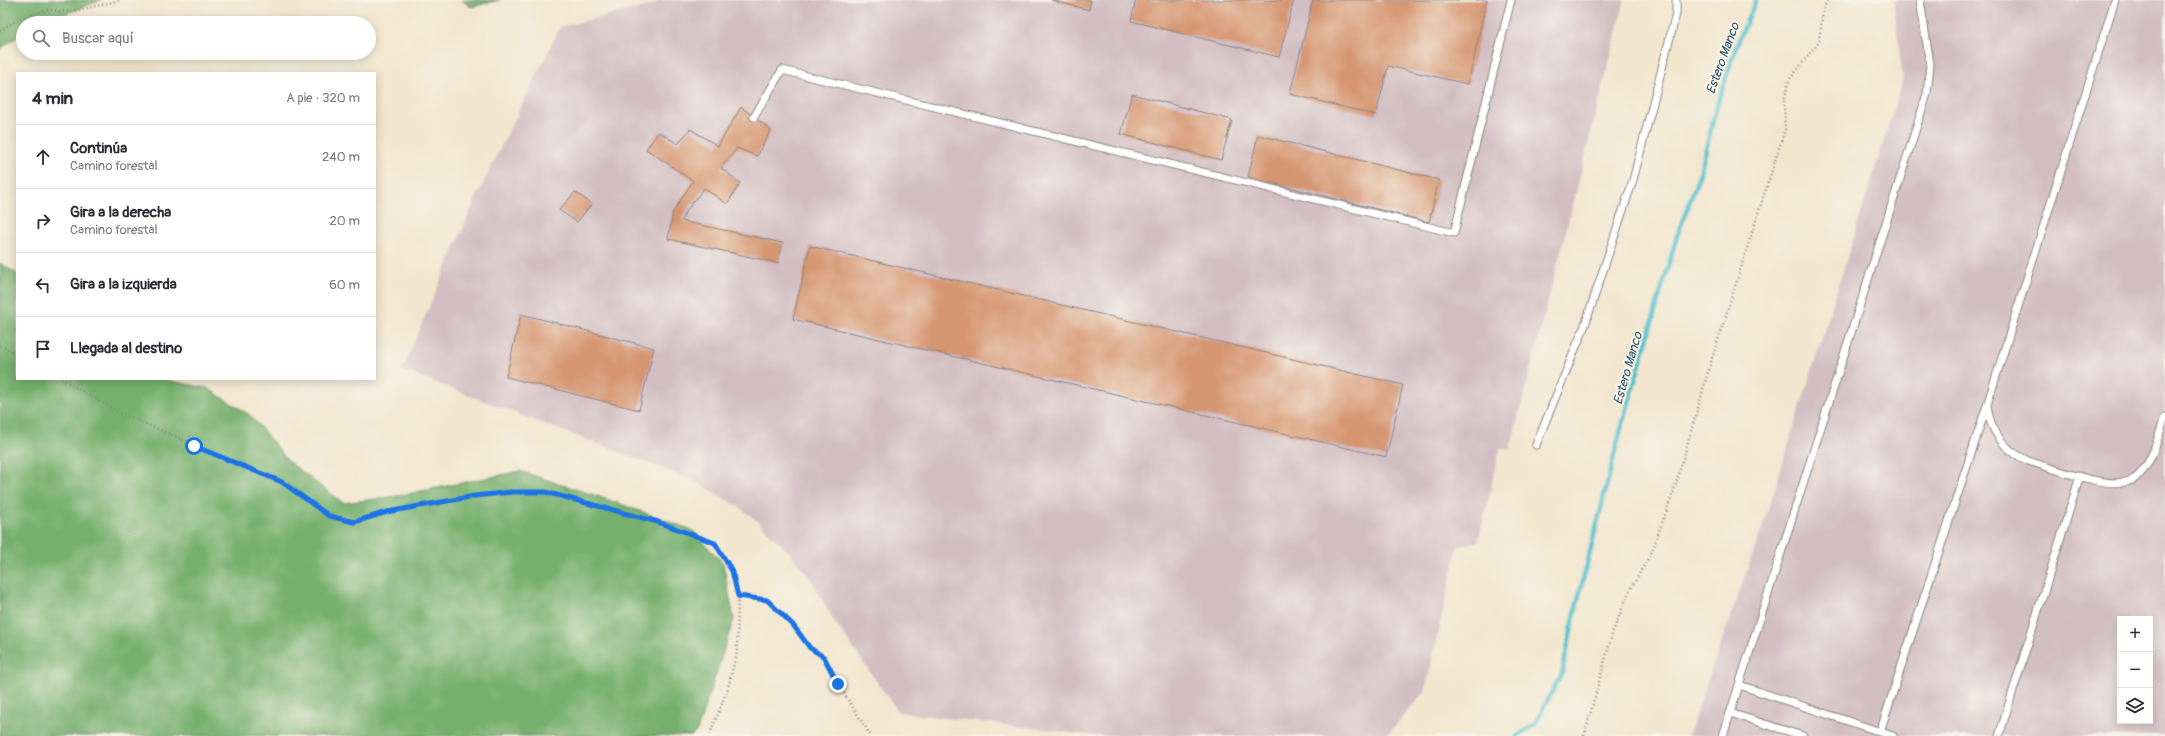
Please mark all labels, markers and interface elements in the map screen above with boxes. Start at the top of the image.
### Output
search box [16,16,376,60]
water label: Estero Manco [1703,20,1744,96]
icon: search [30,27,52,49]
text: Buscar aquí [62,29,134,48]
text: 4 min [32,88,73,109]
text: A pie · 320 m [286,90,360,106]
text: Continúa [70,139,127,158]
icon: ahead [32,146,54,168]
text: 240 m [322,149,360,165]
text: Camino forestal [70,158,158,174]
text: Gira a la derecha [70,203,171,222]
icon: right [32,210,54,232]
text: 20 m [329,213,360,229]
text: Camino forestal [70,222,158,238]
icon: left [32,274,54,296]
text: Gira a la izquierda [70,275,177,294]
text: 60 m [329,277,360,293]
water label: Estero Manco [1610,329,1646,406]
icon: arrive [32,338,54,360]
text: Llegada al destino [70,339,182,358]
route start [185,437,203,455]
map controls [2117,616,2153,724]
button: + [2117,616,2153,652]
button: − [2117,652,2153,688]
route end [829,675,847,693]
button: layers [2117,688,2153,724]

